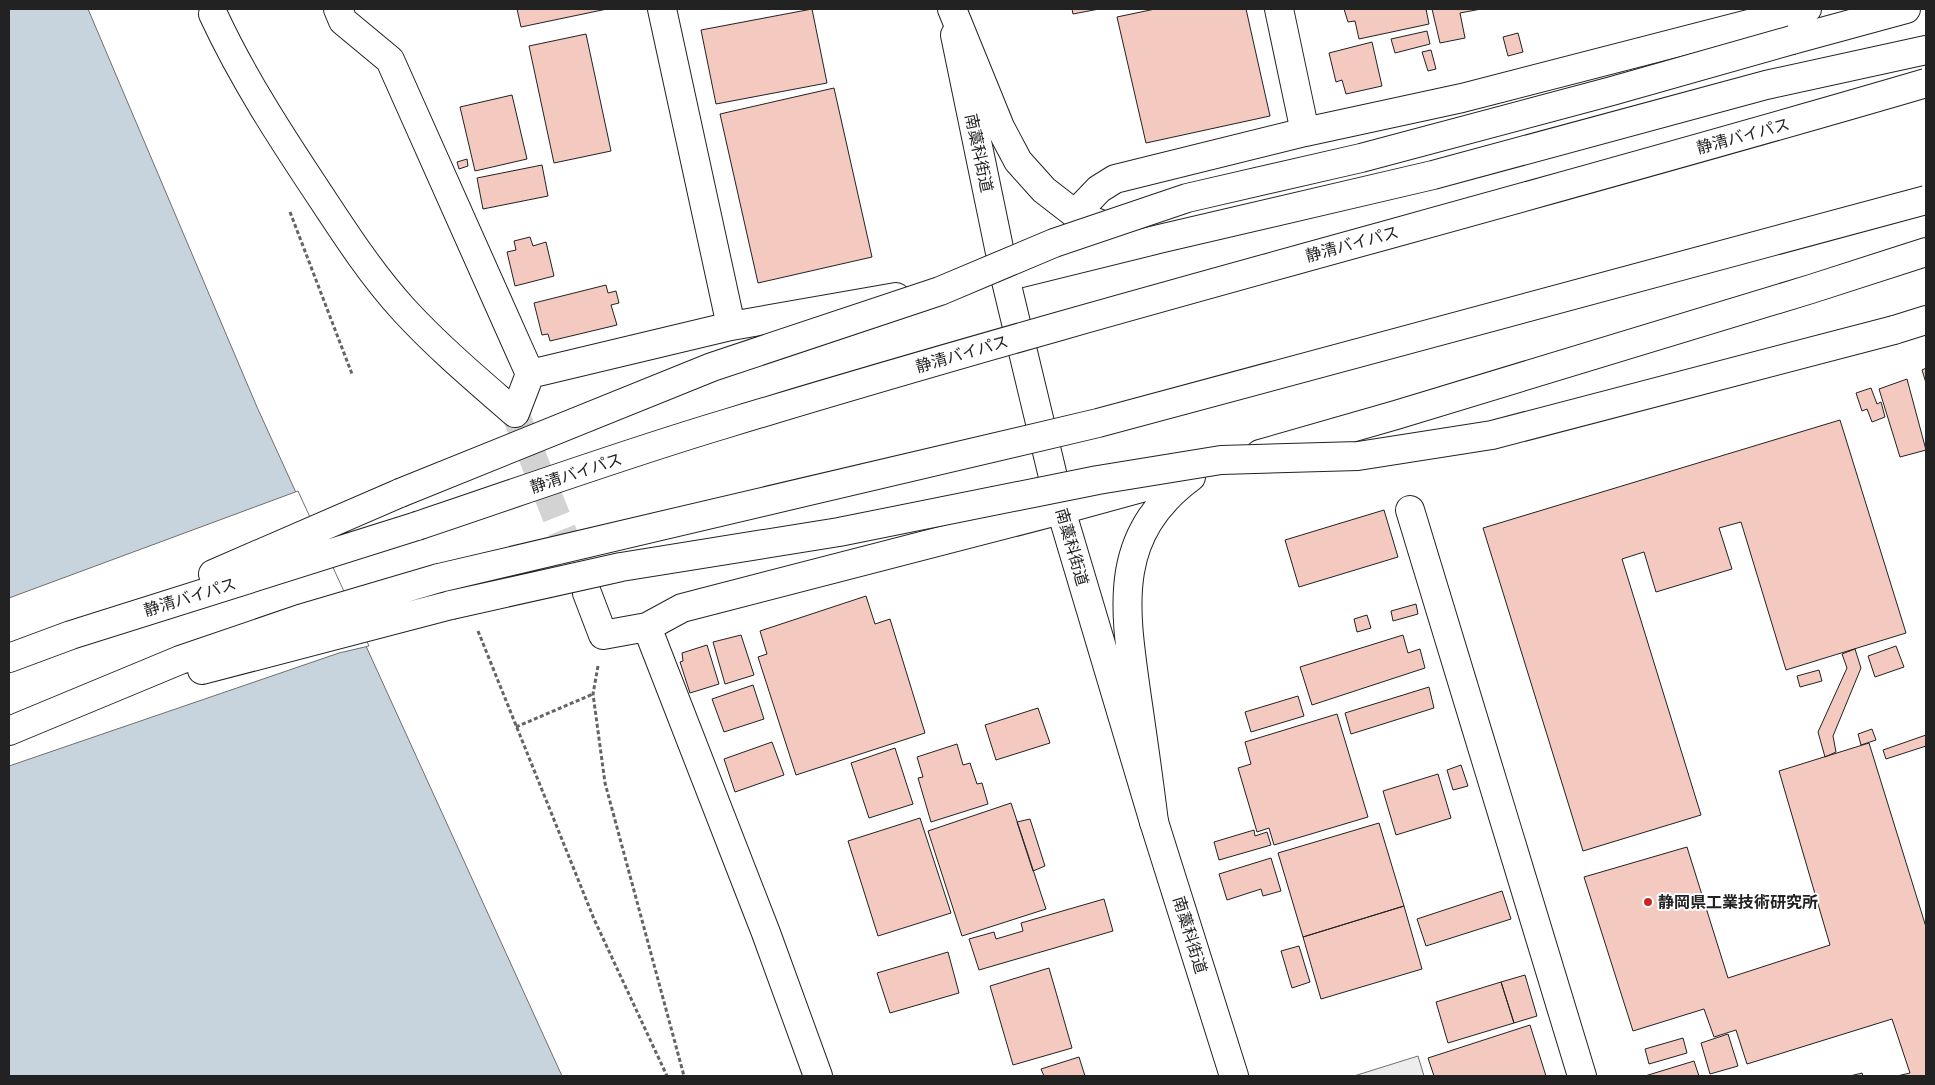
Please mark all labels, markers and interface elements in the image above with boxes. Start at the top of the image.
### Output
street label: 南藁科街道 [961,112,997,194]
street label: 静清バイパス [1694,114,1792,158]
street label: 静清バイパス [1303,222,1401,266]
street label: 静清バイパス [913,332,1011,376]
street label: 静清バイパス [528,449,624,497]
street label: 南藁科街道 [1052,506,1092,588]
street label: 静清バイパス [141,574,239,620]
place label: 静岡県工業技術研究所 [1658,893,1818,912]
street label: 南藁科街道 [1169,894,1211,976]
marker: 静岡県工業技術研究所 [1642,896,1654,908]

